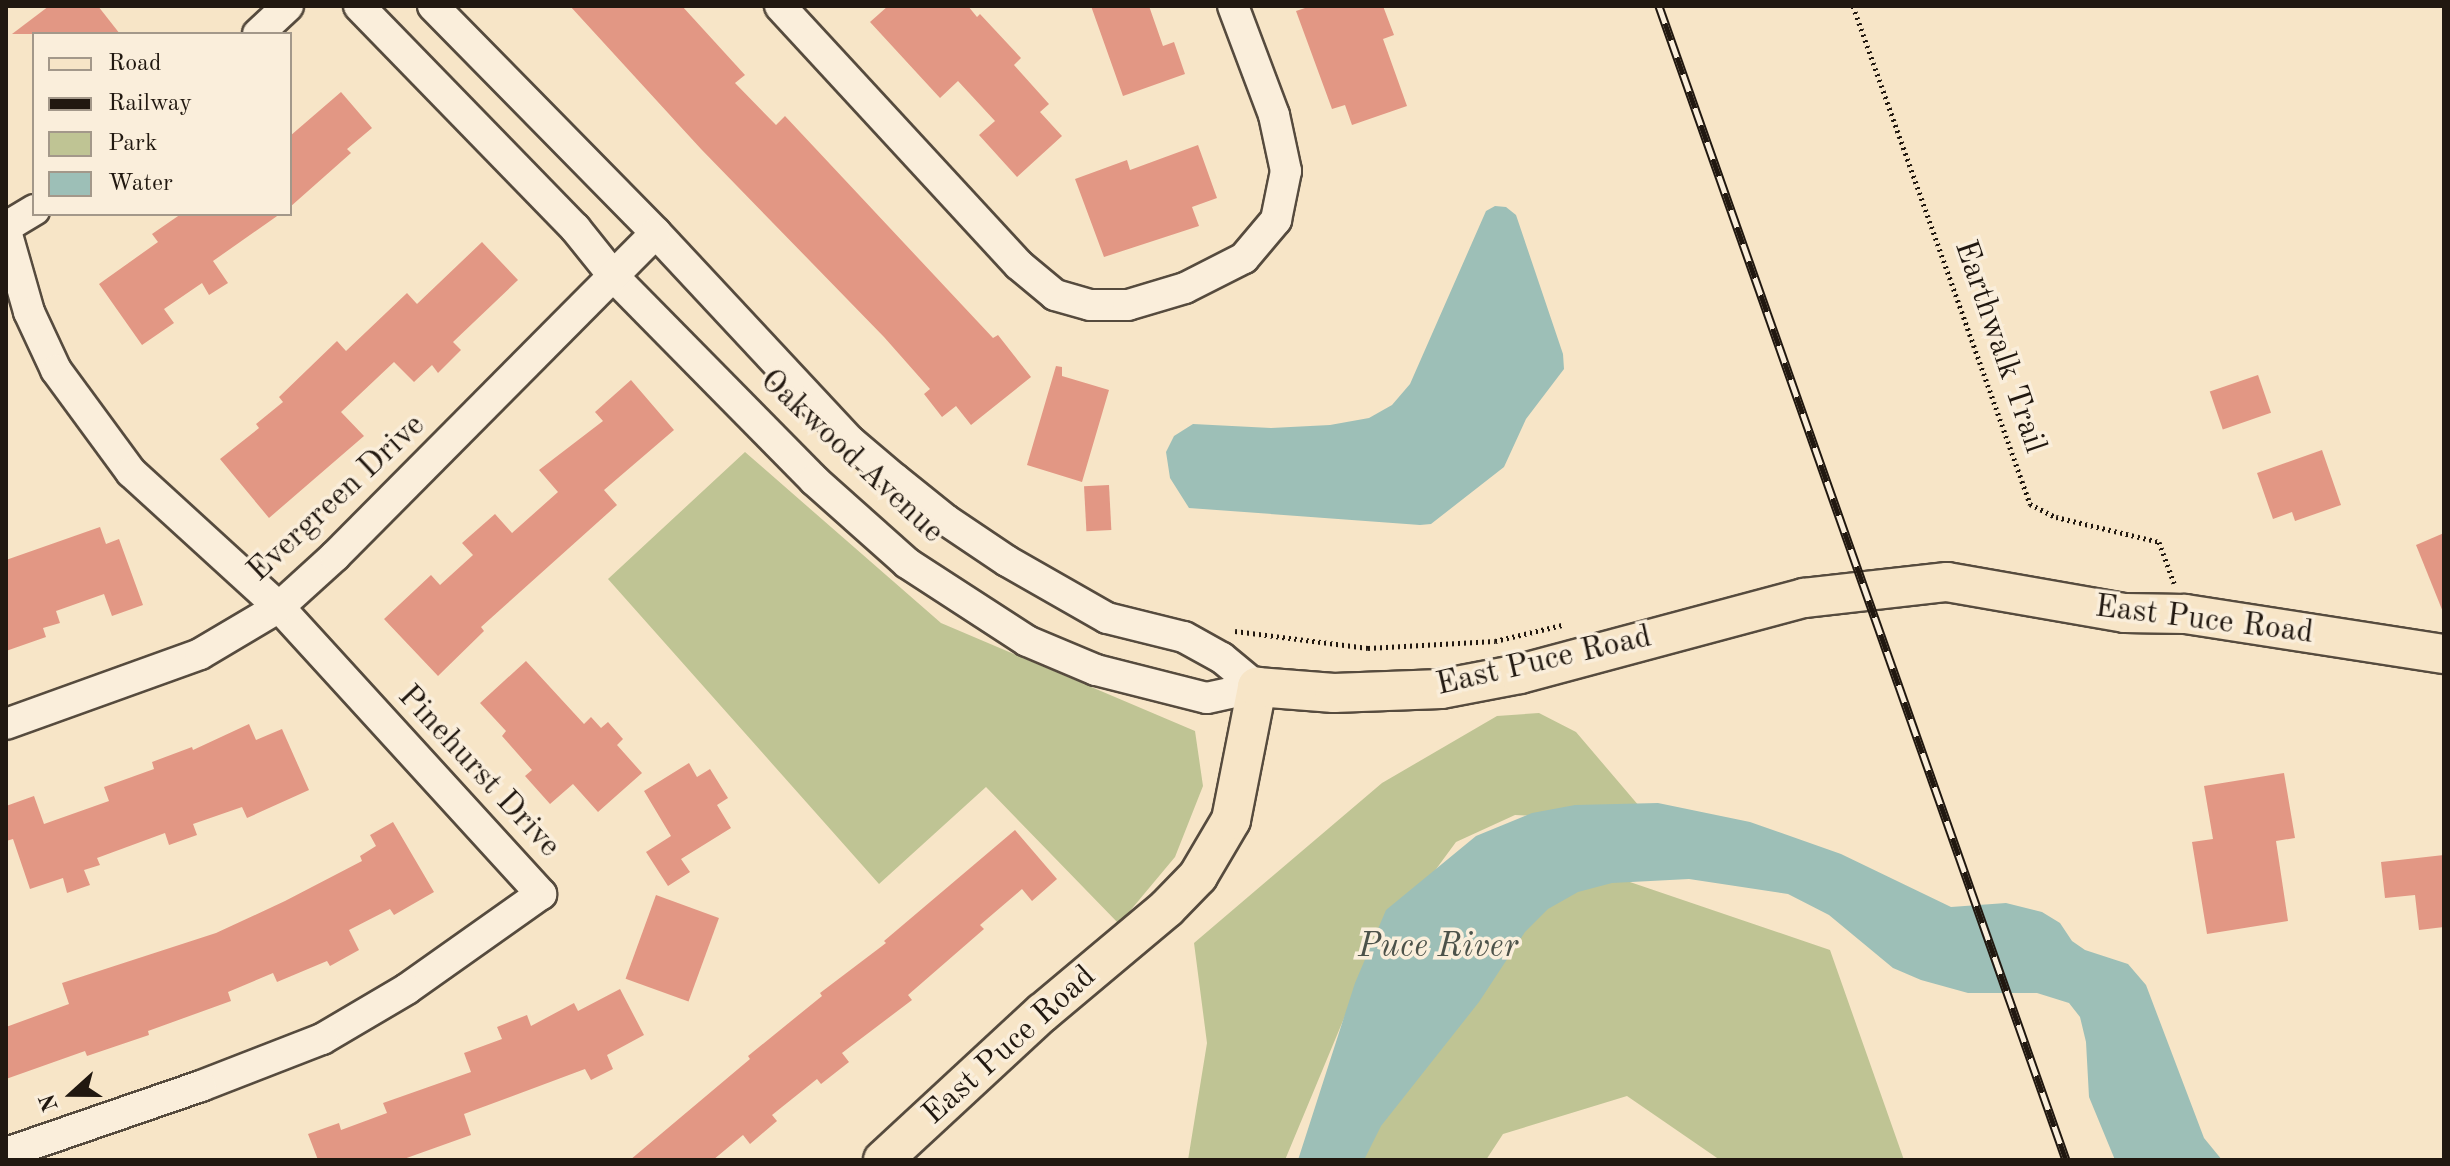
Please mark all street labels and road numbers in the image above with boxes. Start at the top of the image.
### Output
street label: Earthwalk Trail [1945,236,2053,458]
street label: Oakwood Avenue [751,362,951,552]
street label: Evergreen Drive [240,407,434,591]
street label: East Puce Road [2093,589,2315,653]
street label: East Puce Road [1433,619,1655,705]
street label: Pinehurst Drive [389,678,567,866]
street label: East Puce Road [916,958,1104,1134]

